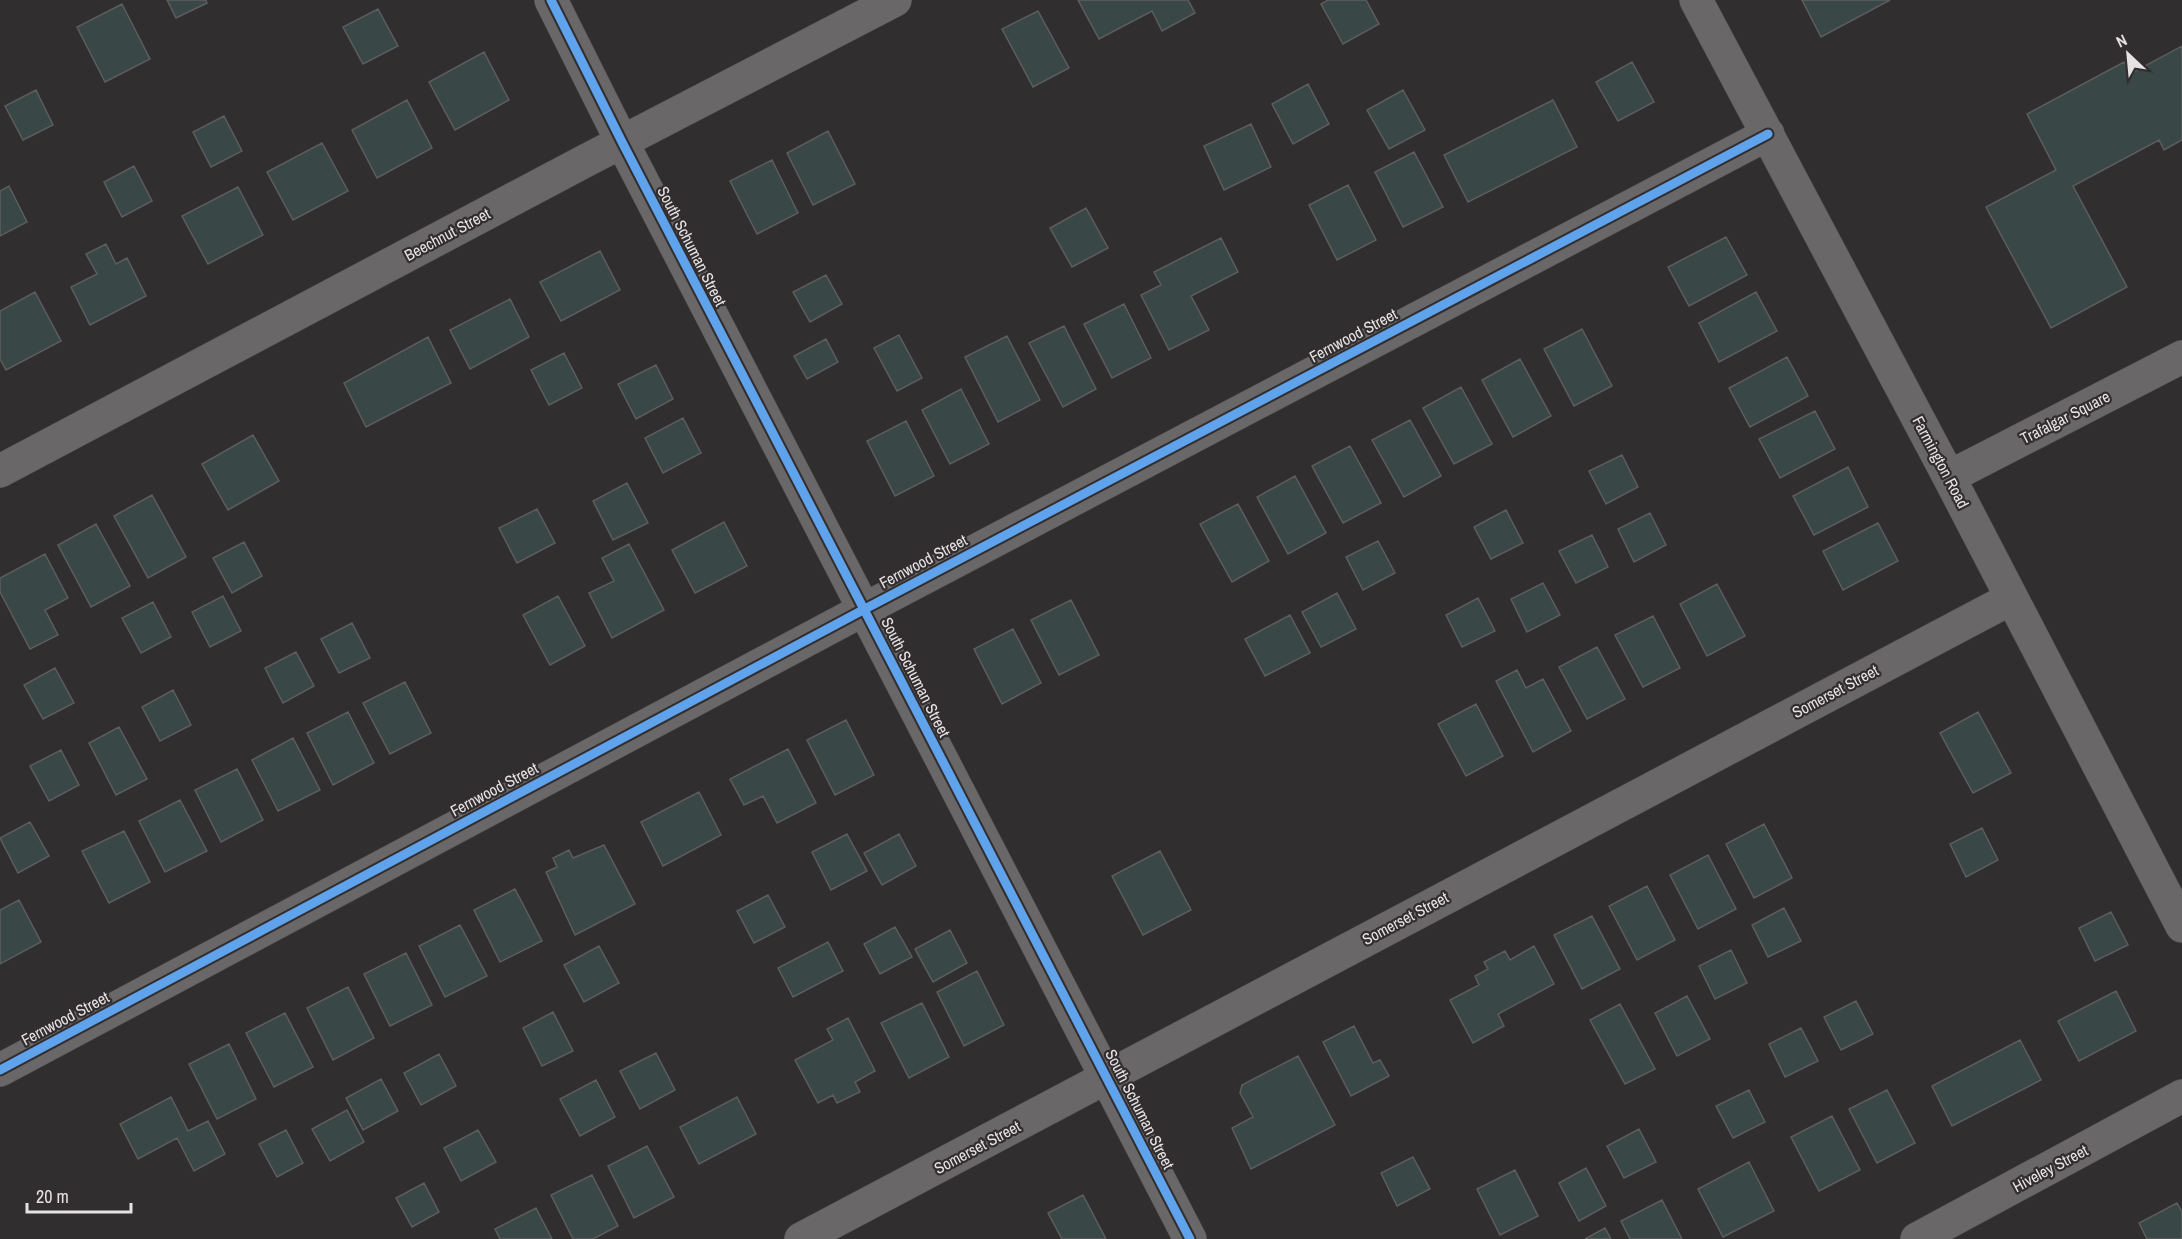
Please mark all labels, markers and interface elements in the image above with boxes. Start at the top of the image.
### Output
north arrow [2098,24,2158,84]
text: N [2112,29,2131,52]
street label: South Schuman Street [652,182,732,310]
street label: Beechnut Street [400,202,494,266]
street label: Fernwood Street [1305,303,1401,367]
street label: Trafalgar Square [2016,385,2114,449]
street label: Farmington Road [1907,412,1975,512]
street label: Fernwood Street [875,529,971,593]
street label: South Schuman Street [876,613,956,741]
street label: Somerset Street [1788,659,1882,723]
street label: Fernwood Street [446,757,542,821]
street label: Somerset Street [1358,886,1452,950]
street label: Fernwood Street [17,986,113,1050]
street label: South Schuman Street [1100,1045,1180,1173]
street label: Somerset Street [930,1115,1024,1179]
street label: Hiveley Street [2008,1139,2092,1197]
scale bar [27,1176,130,1214]
text: 20 m [36,1184,69,1209]

